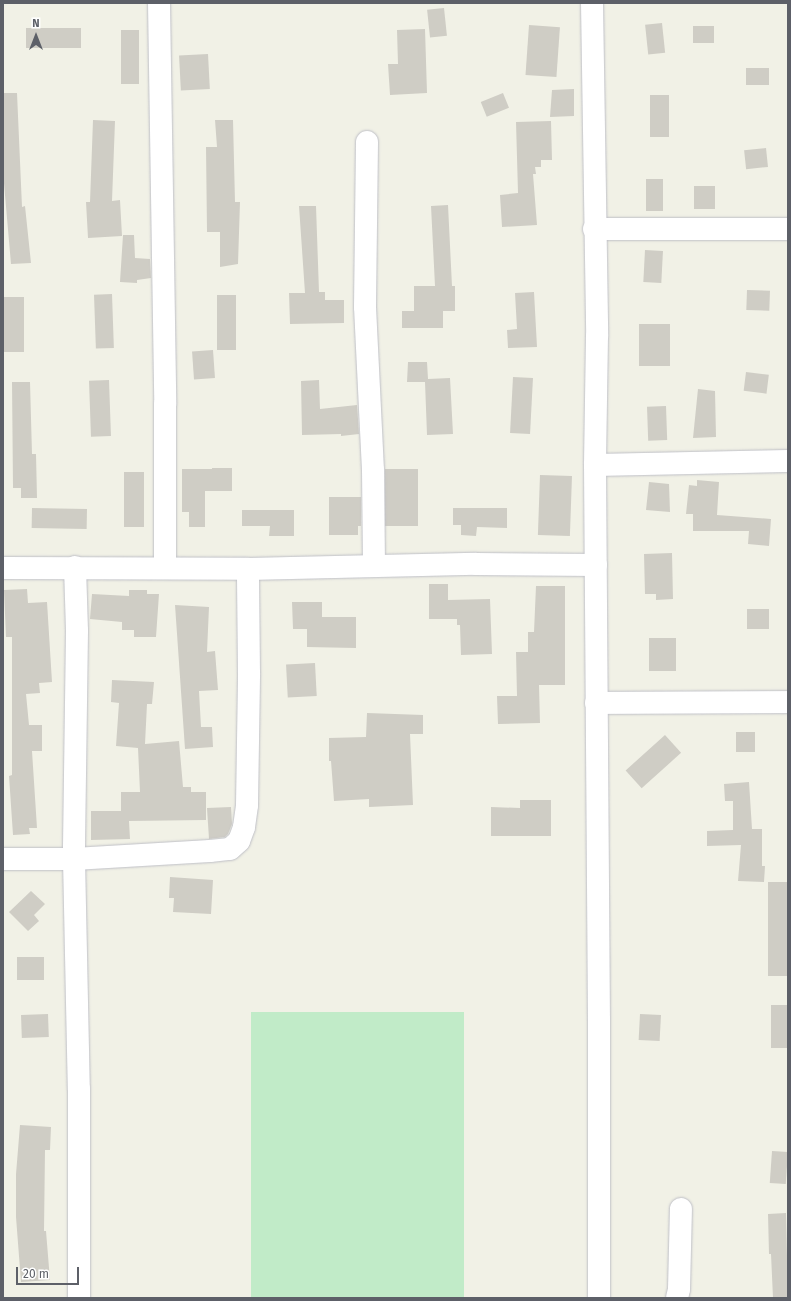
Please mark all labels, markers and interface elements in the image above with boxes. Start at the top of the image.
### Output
north arrow [16,16,56,56]
text: N [32,17,40,30]
scale bar [18,1259,81,1285]
text: 20 m [23,1267,49,1281]

